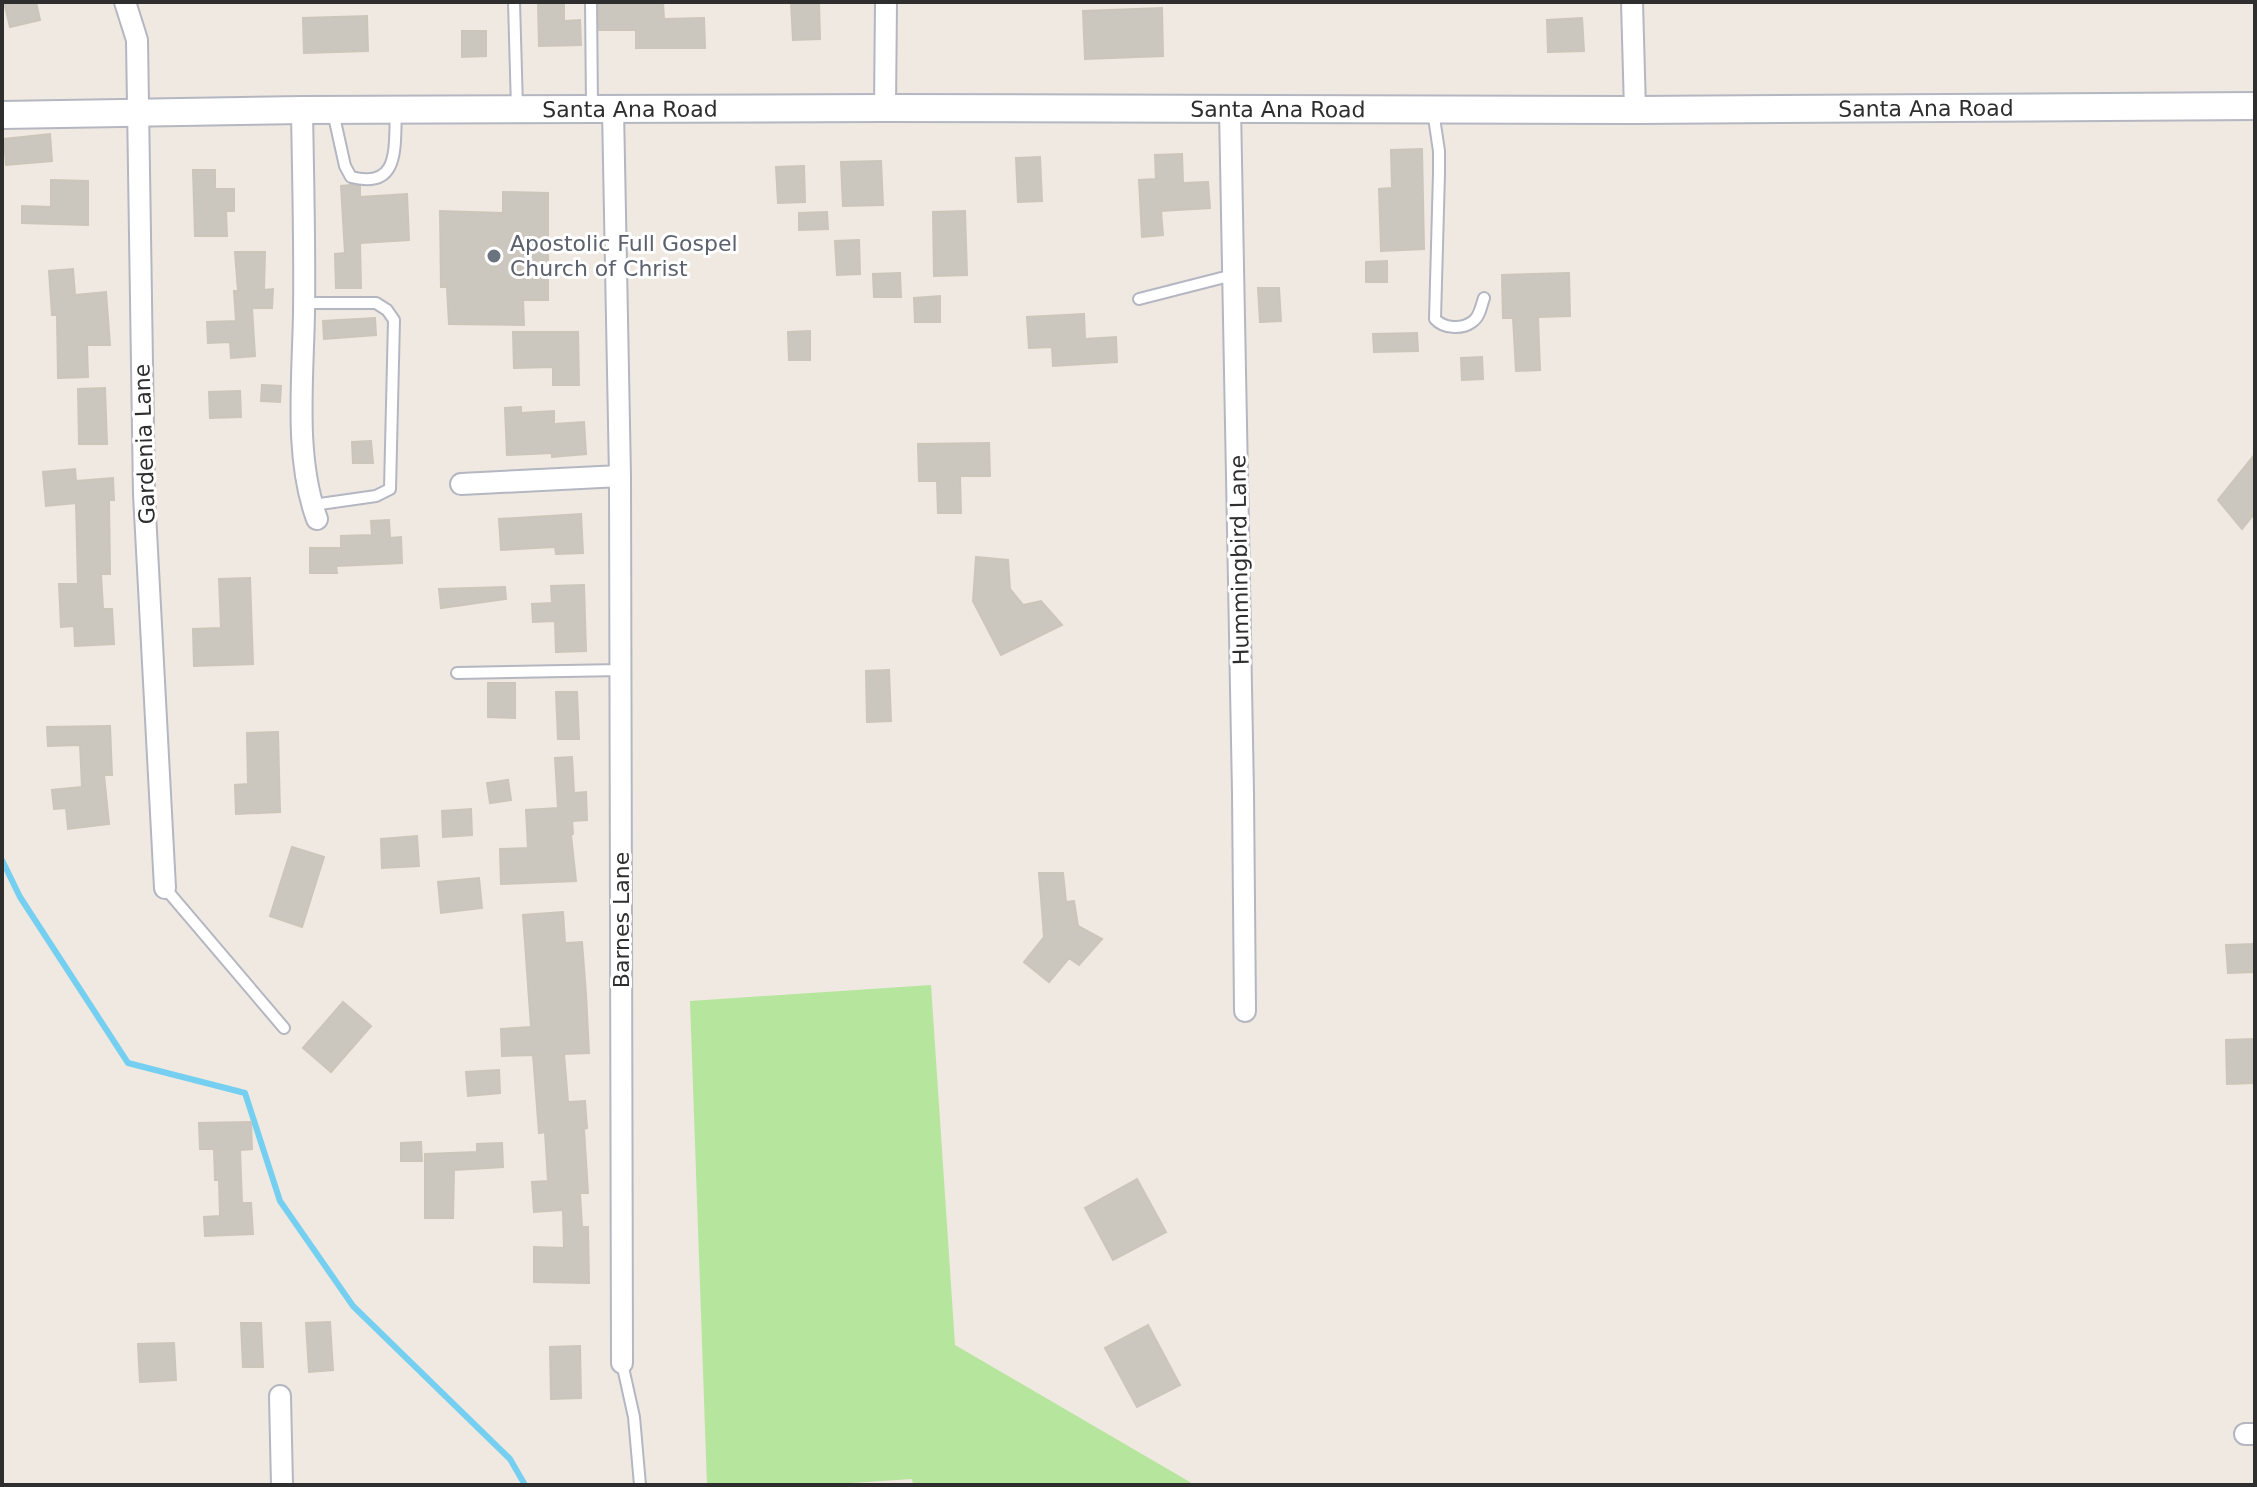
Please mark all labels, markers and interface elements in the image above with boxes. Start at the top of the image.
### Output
street label: Santa Ana Road [1838,96,2014,122]
street label: Santa Ana Road [542,97,718,122]
street label: Santa Ana Road [1190,97,1366,122]
place label: Apostolic Full Gospel Church of Christ [510,231,738,281]
marker: Apostolic Full Gospel Church of Christ [485,247,503,265]
street label: Gardenia Lane [129,363,160,525]
street label: Hummingbird Lane [1225,455,1254,665]
street label: Barnes Lane [609,852,634,988]

